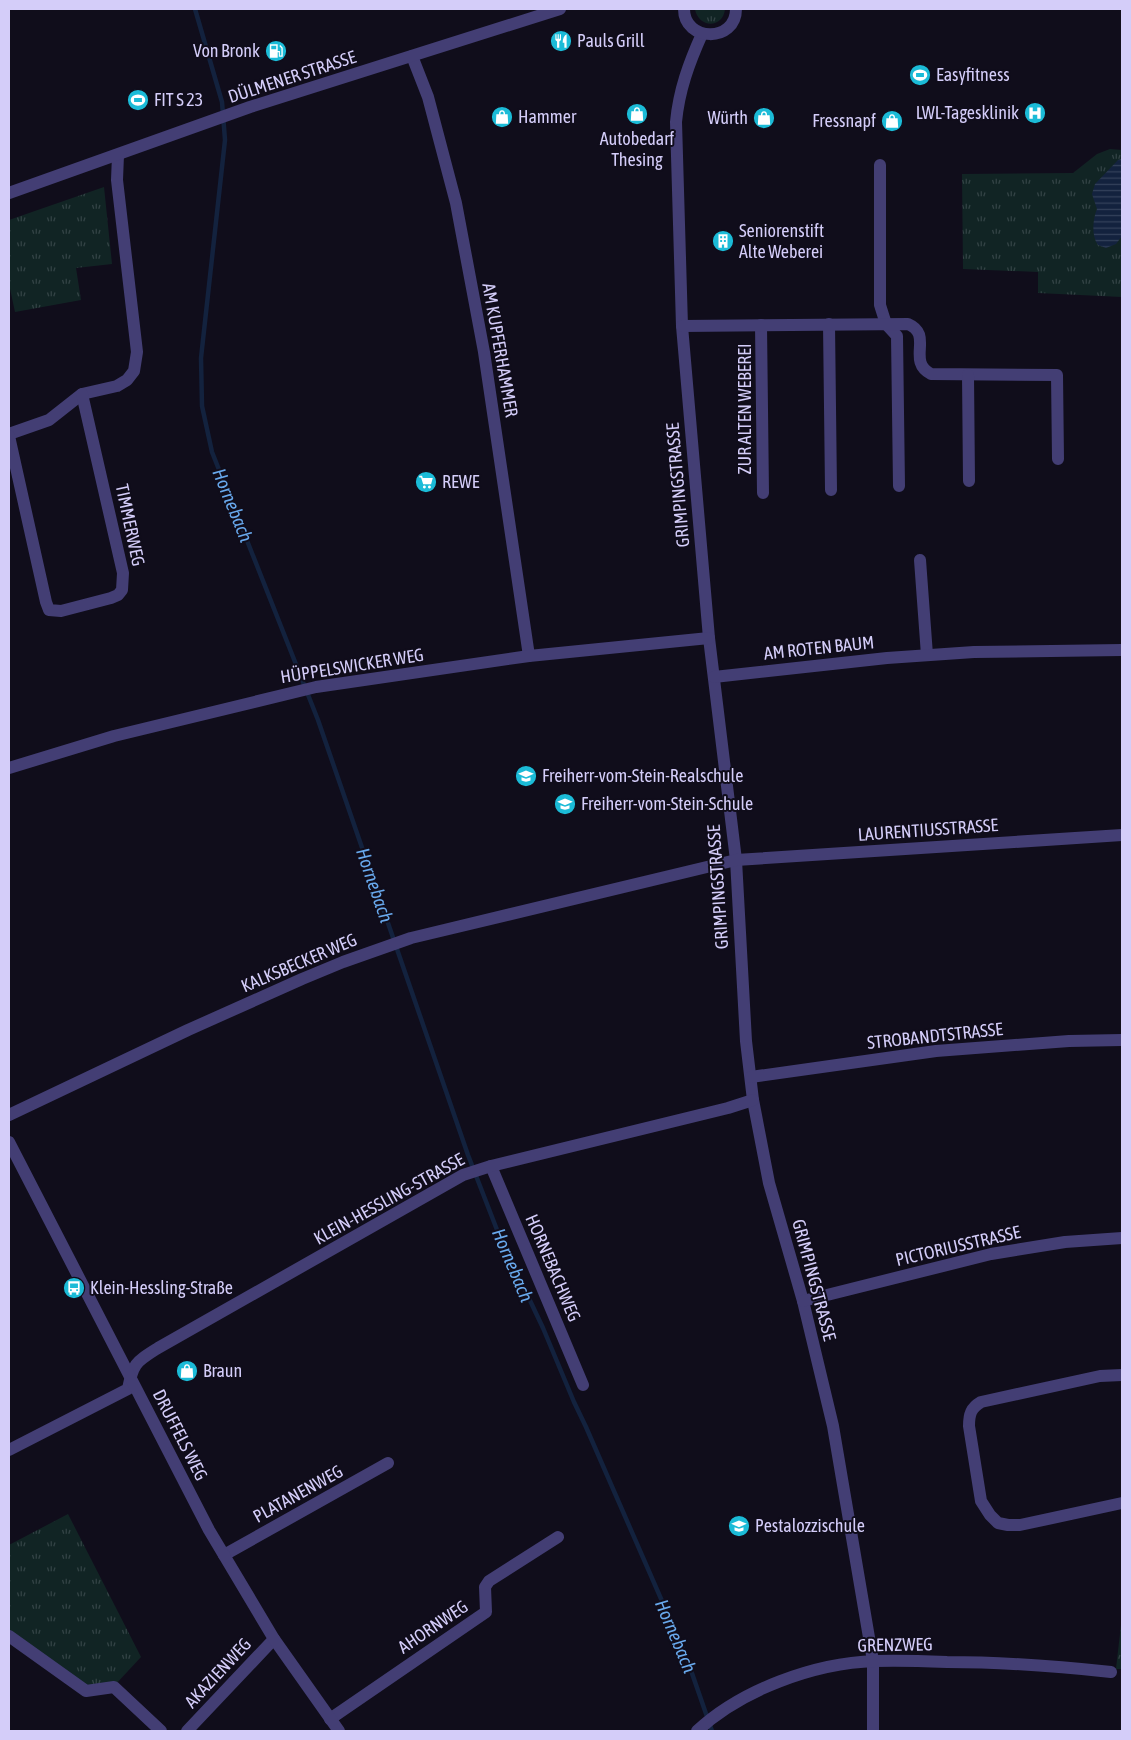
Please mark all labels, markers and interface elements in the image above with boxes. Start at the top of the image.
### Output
restaurant icon: Pauls Grill [549,29,573,53]
place label: Pauls Grill [577,30,645,51]
fuel station icon: Von Bronk [264,39,288,63]
place label: Von Bronk [193,40,260,61]
street label: DÜLMENER STRASSE [225,46,359,107]
sports icon: Easyfitness [908,63,932,87]
place label: Easyfitness [936,64,1010,85]
sports icon: FIT S 23 [126,88,150,112]
place label: FIT S 23 [154,89,203,110]
hospital icon: LWL-Tagesklinik [1023,101,1047,125]
shop icon: Autobedarf Thesing [625,102,649,126]
place label: LWL-Tagesklinik [916,102,1019,123]
shop icon: Hammer [490,105,514,129]
place label: Hammer [518,106,577,127]
shop icon: Würth [752,106,776,130]
place label: Würth [707,107,748,128]
shop icon: Fressnapf [880,109,904,133]
place label: Fressnapf [812,110,876,131]
place label: Autobedarf Thesing [600,128,674,170]
place label: Seniorenstift Alte Weberei [739,220,824,262]
building icon: Seniorenstift Alte Weberei [711,229,735,253]
street label: AM KUPFERHAMMER [478,281,523,419]
street label: ZUR ALTEN WEBEREI [734,343,755,475]
street label: GRIMPINGSTRASSE [662,422,693,548]
water label: Hornebach [208,465,258,545]
supermarket icon: REWE [414,470,438,494]
place label: REWE [442,471,480,492]
street label: TIMMERWEG [112,482,149,568]
street label: AM ROTEN BAUM [763,631,875,664]
street label: HÜPPELSWICKER WEG [279,644,425,687]
school or university icon: Freiherr-vom-Stein-Realschule [514,764,538,788]
place label: Freiherr-vom-Stein-Realschule [542,765,743,786]
school or university icon: Freiherr-vom-Stein-Schule [553,792,577,816]
place label: Freiherr-vom-Stein-Schule [581,793,753,814]
street label: LAURENTIUSSTRASSE [857,814,999,845]
street label: GRIMPINGSTRASSE [703,824,732,950]
water label: Hornebach [352,845,398,925]
street label: KALKSBECKER WEG [238,929,360,996]
street label: STROBANDTSTRASSE [866,1018,1004,1053]
street label: KLEIN-HESSLING-STRASSE [310,1148,468,1249]
street label: HORNEBACHWEG [521,1211,585,1325]
street label: GRIMPINGSTRASSE [788,1217,841,1343]
street label: PICTORIUSSTRASSE [893,1221,1023,1270]
water label: Hornebach [488,1225,538,1305]
bus stop icon: Klein-Hessling-Straße [62,1276,86,1300]
place label: Klein-Hessling-Straße [90,1277,233,1298]
shop icon: Braun [175,1359,199,1383]
place label: Braun [203,1360,242,1381]
street label: DRUFFELS WEG [149,1386,212,1484]
street label: PLATANENWEG [249,1460,346,1527]
school or university icon: Pestalozzischule [727,1514,751,1538]
place label: Pestalozzischule [755,1515,865,1536]
street label: AHORNWEG [394,1596,472,1658]
water label: Hornebach [651,1596,701,1676]
street label: AKAZIENWEG [180,1633,255,1712]
street label: GRENZWEG [857,1633,933,1656]

